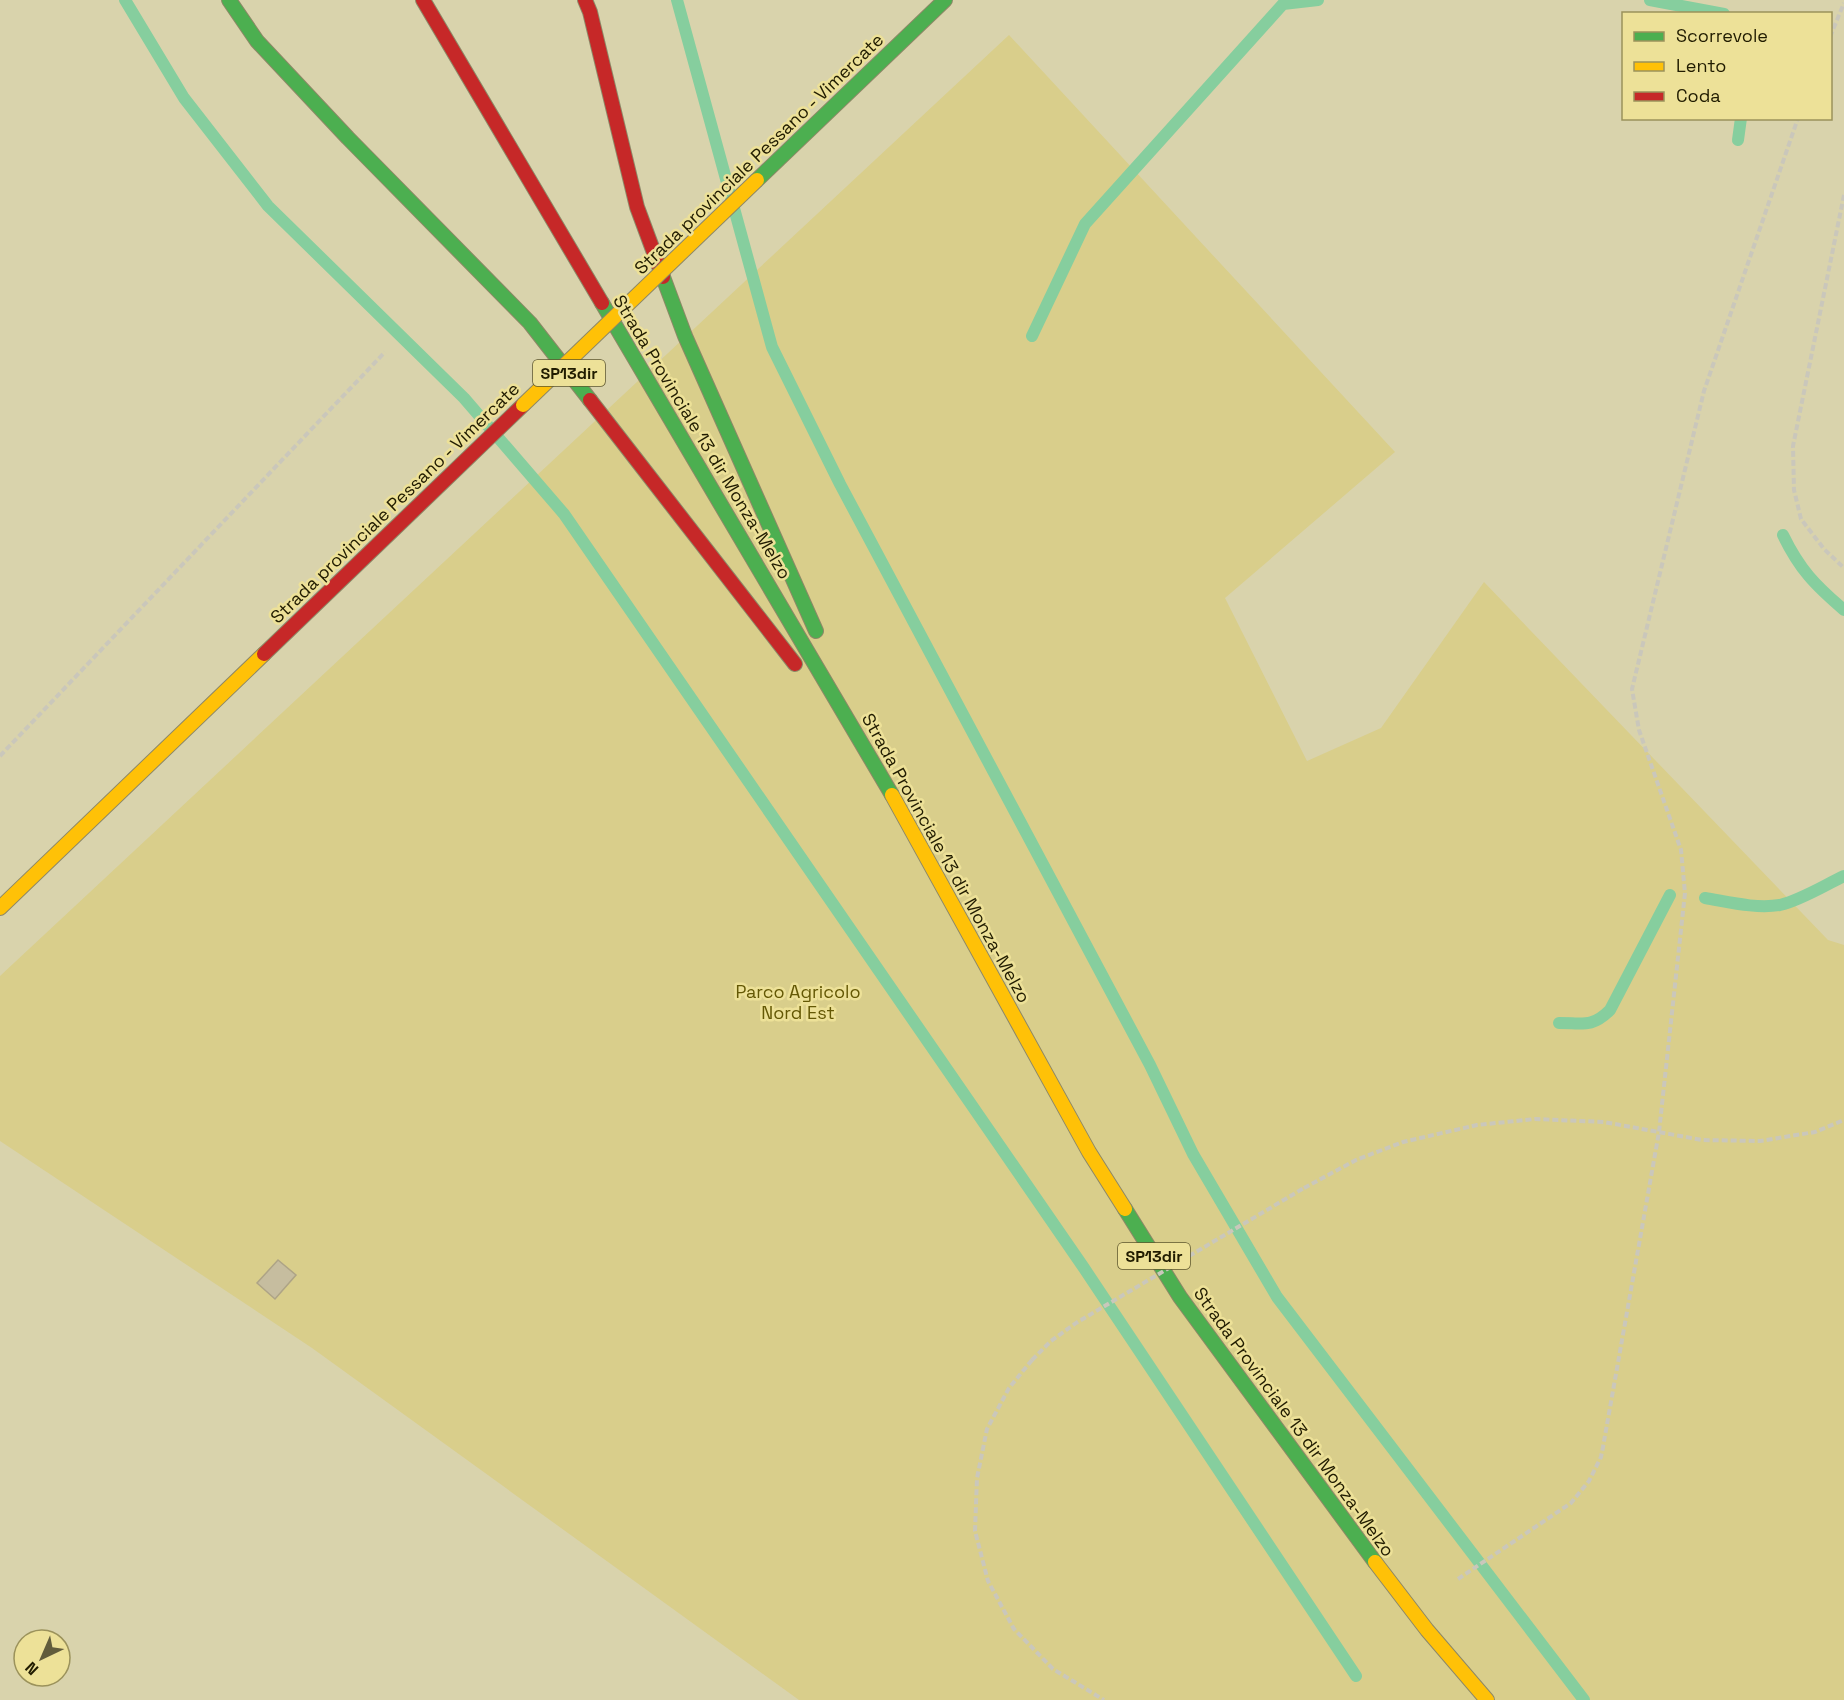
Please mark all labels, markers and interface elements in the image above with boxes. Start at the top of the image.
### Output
legend [1622,12,1832,120]
text: Scorrevole [1676,24,1768,47]
street label: Strada provinciale Pessano - Vimercate [629,28,888,279]
text: Lento [1676,54,1726,77]
text: Coda [1676,84,1721,107]
street label: Strada Provinciale 13 dir Monza-Melzo [608,290,797,583]
road number: SP13dir [533,360,605,386]
street label: Strada provinciale Pessano - Vimercate [265,377,524,628]
street label: Strada Provinciale 13 dir Monza-Melzo [857,709,1036,1007]
park label: Parco Agricolo Nord Est [735,980,861,1024]
road number: SP13dir [1118,1243,1190,1269]
street label: Strada Provinciale 13 dir Monza-Melzo [1189,1282,1400,1561]
north arrow [12,1628,72,1688]
text: N [21,1657,43,1680]

